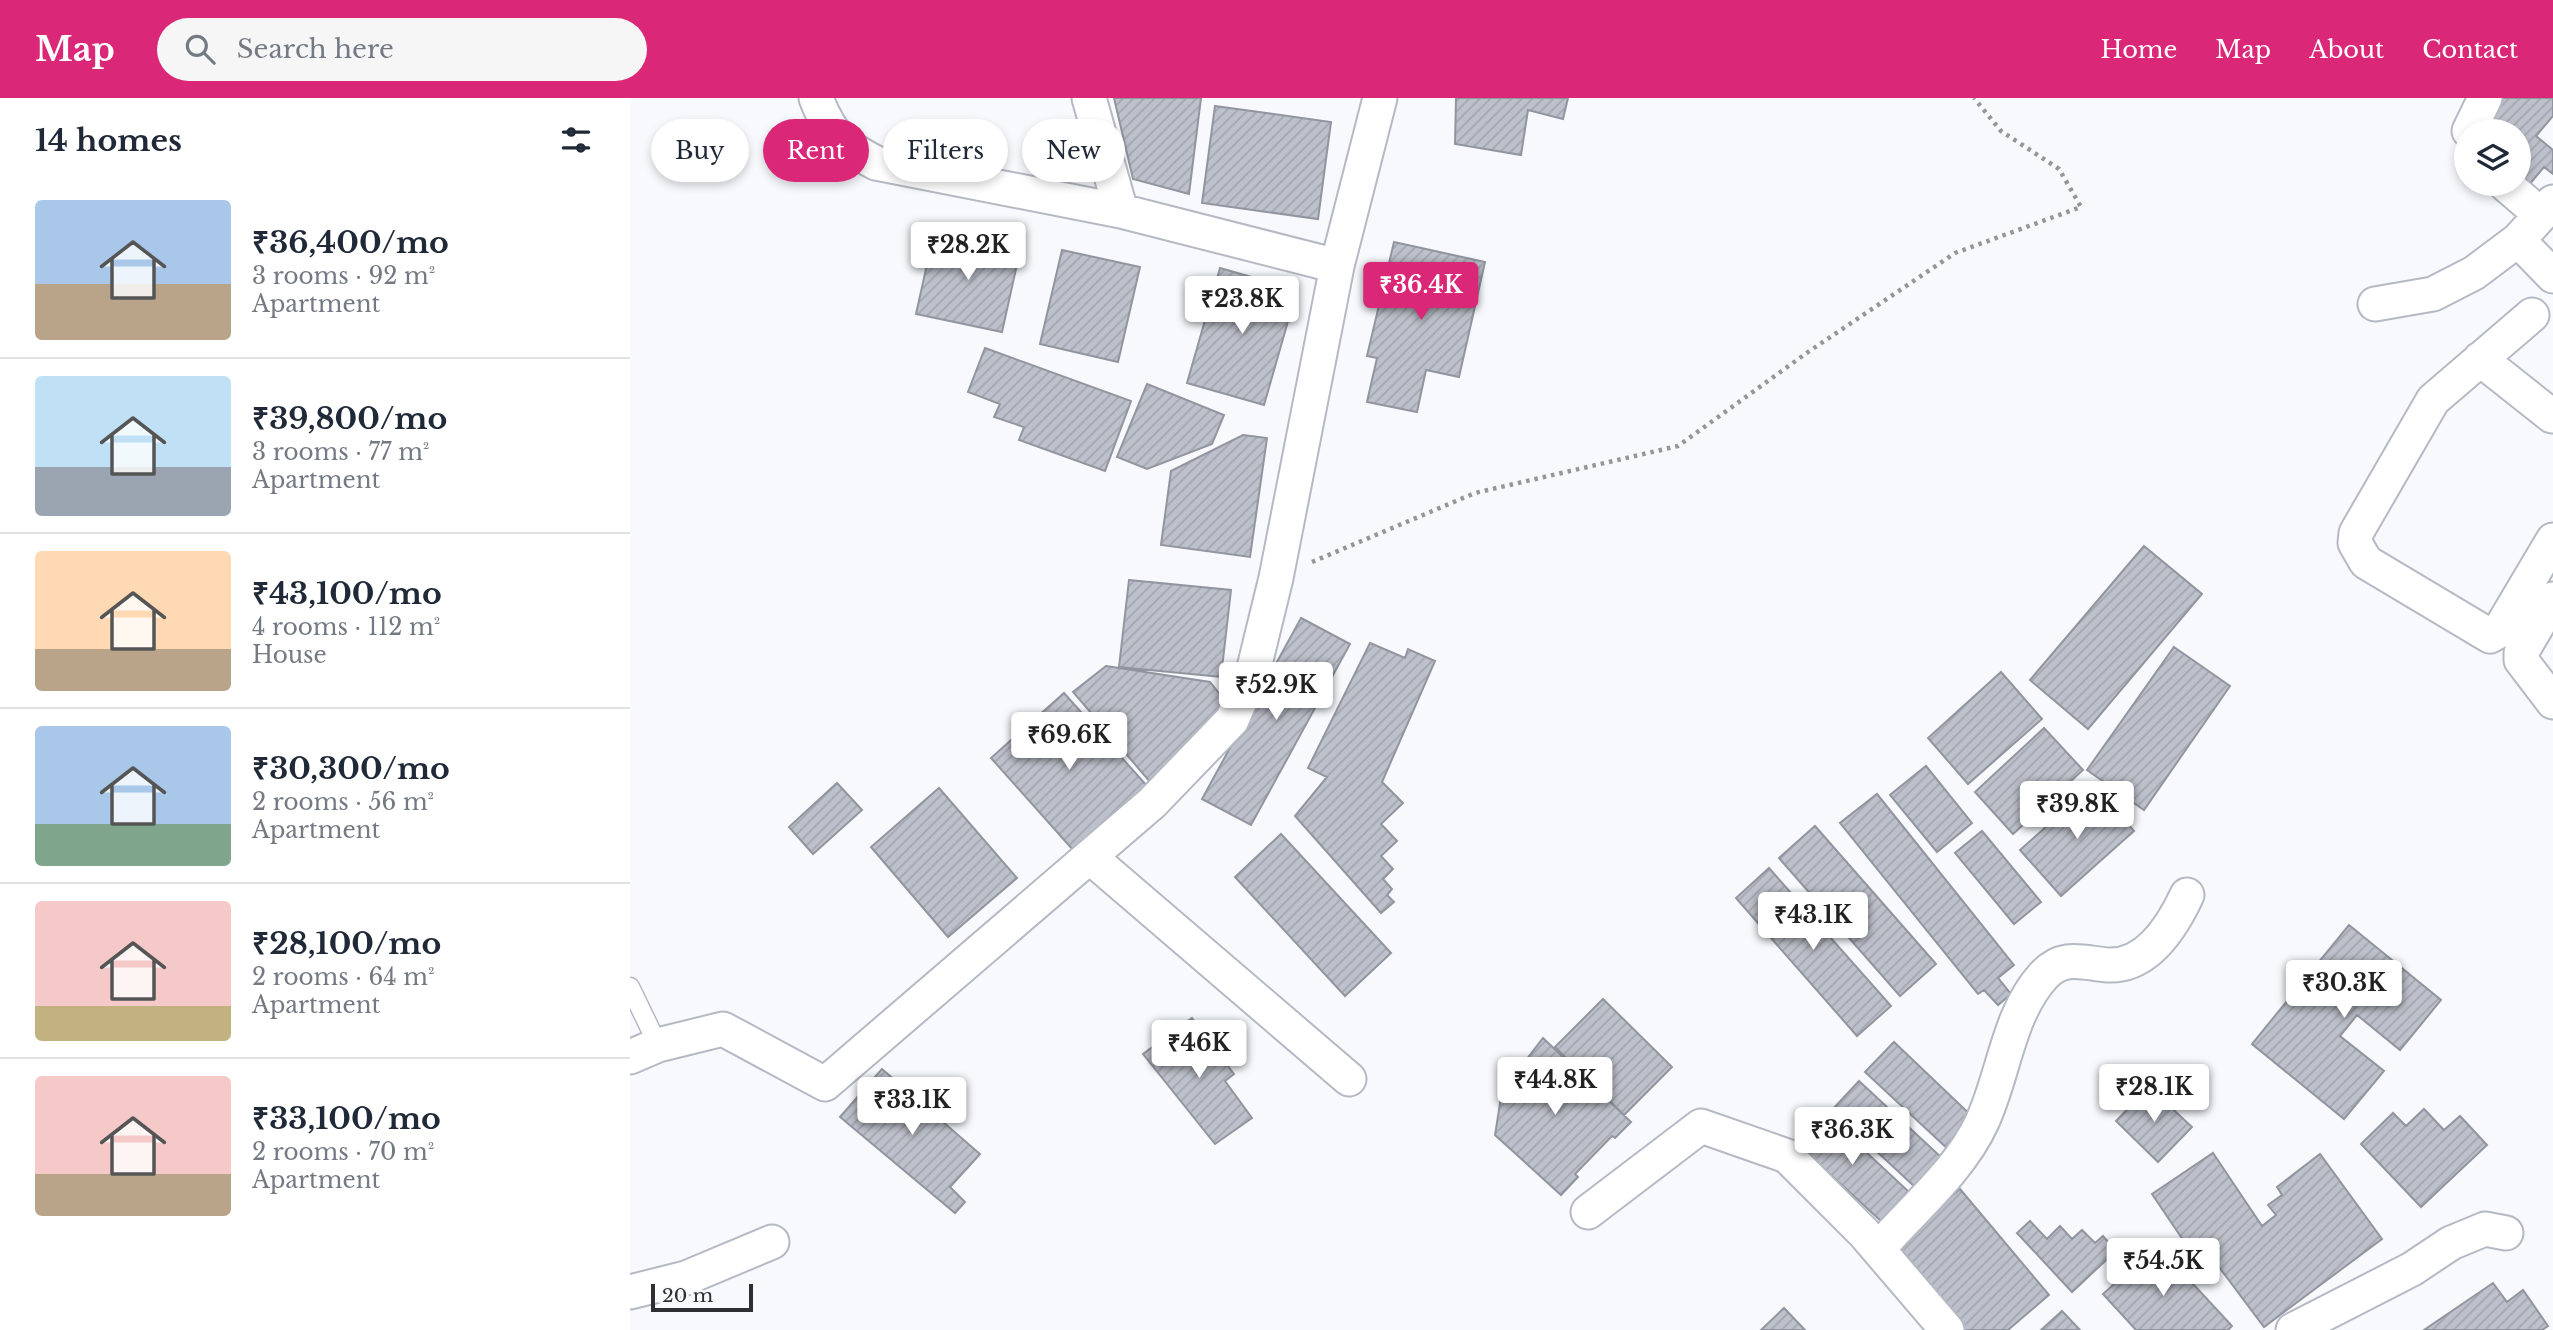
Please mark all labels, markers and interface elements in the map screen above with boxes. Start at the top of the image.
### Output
search box [157,18,647,81]
text: Map [35,29,115,70]
icon: search [181,30,219,68]
text: Search here [237,33,394,65]
text: Home [2101,35,2177,64]
text: Map [2215,35,2271,64]
text: About [2309,35,2384,64]
text: Contact [2422,35,2518,64]
chip: Buy [651,119,749,182]
chip: Rent [763,119,869,182]
chip: Filters [883,119,1008,182]
chip: New [1022,119,1125,182]
map controls [2454,119,2531,196]
button: layers [2454,119,2531,196]
icon: filters [557,121,595,159]
text: 14 homes [35,122,182,159]
pin: ₹28.2K [911,222,1025,282]
text: ₹36,400/mo [252,224,449,261]
icon: home [91,228,175,312]
text: ₹28.2K [927,231,1009,259]
text: 3 rooms · 92 m² [252,262,435,290]
pin: ₹36.4K [1364,262,1478,322]
text: ₹36.4K [1379,271,1463,299]
pin: ₹23.8K [1185,276,1299,336]
text: ₹23.8K [1201,285,1283,313]
text: Apartment [252,290,380,318]
text: ₹39,800/mo [252,400,447,437]
icon: home [91,404,175,488]
text: 3 rooms · 77 m² [252,438,429,466]
text: Apartment [252,466,380,494]
text: ₹43,100/mo [252,575,442,612]
icon: home [91,579,175,663]
text: 4 rooms · 112 m² [252,613,440,641]
text: House [252,641,327,669]
pin: ₹52.9K [1219,662,1333,722]
text: ₹52.9K [1235,671,1317,699]
pin: ₹69.6K [1012,712,1126,772]
text: ₹69.6K [1027,721,1111,749]
text: ₹30,300/mo [252,750,450,787]
icon: home [91,754,175,838]
pin: ₹39.8K [2020,782,2134,841]
text: 2 rooms · 56 m² [252,788,434,816]
text: ₹39.8K [2036,790,2118,818]
text: Apartment [252,816,380,844]
pin: ₹43.1K [1756,892,1870,952]
text: ₹43.1K [1774,901,1852,929]
text: ₹28,100/mo [252,925,441,962]
icon: home [91,929,175,1013]
pin: ₹30.3K [2287,960,2401,1020]
text: 2 rooms · 64 m² [252,963,435,991]
text: ₹30.3K [2302,969,2386,997]
text: Apartment [252,991,380,1019]
pin: ₹46K [1158,1020,1240,1080]
text: ₹46K [1168,1029,1230,1057]
pin: ₹44.8K [1498,1058,1612,1117]
pin: ₹28.1K [2097,1065,2211,1124]
text: ₹44.8K [1513,1066,1597,1094]
text: ₹28.1K [2115,1073,2193,1101]
pin: ₹33.1K [855,1077,969,1137]
text: ₹33.1K [873,1086,951,1114]
text: ₹33,100/mo [252,1100,441,1137]
icon: home [91,1104,175,1188]
pin: ₹36.3K [1795,1108,1909,1167]
text: ₹36.3K [1811,1116,1893,1144]
text: 2 rooms · 70 m² [252,1138,434,1166]
text: Apartment [252,1166,380,1194]
pin: ₹54.5K [2106,1238,2220,1298]
text: ₹54.5K [2123,1247,2203,1275]
scale bar [651,1281,752,1313]
text: 20 m [662,1284,713,1307]

